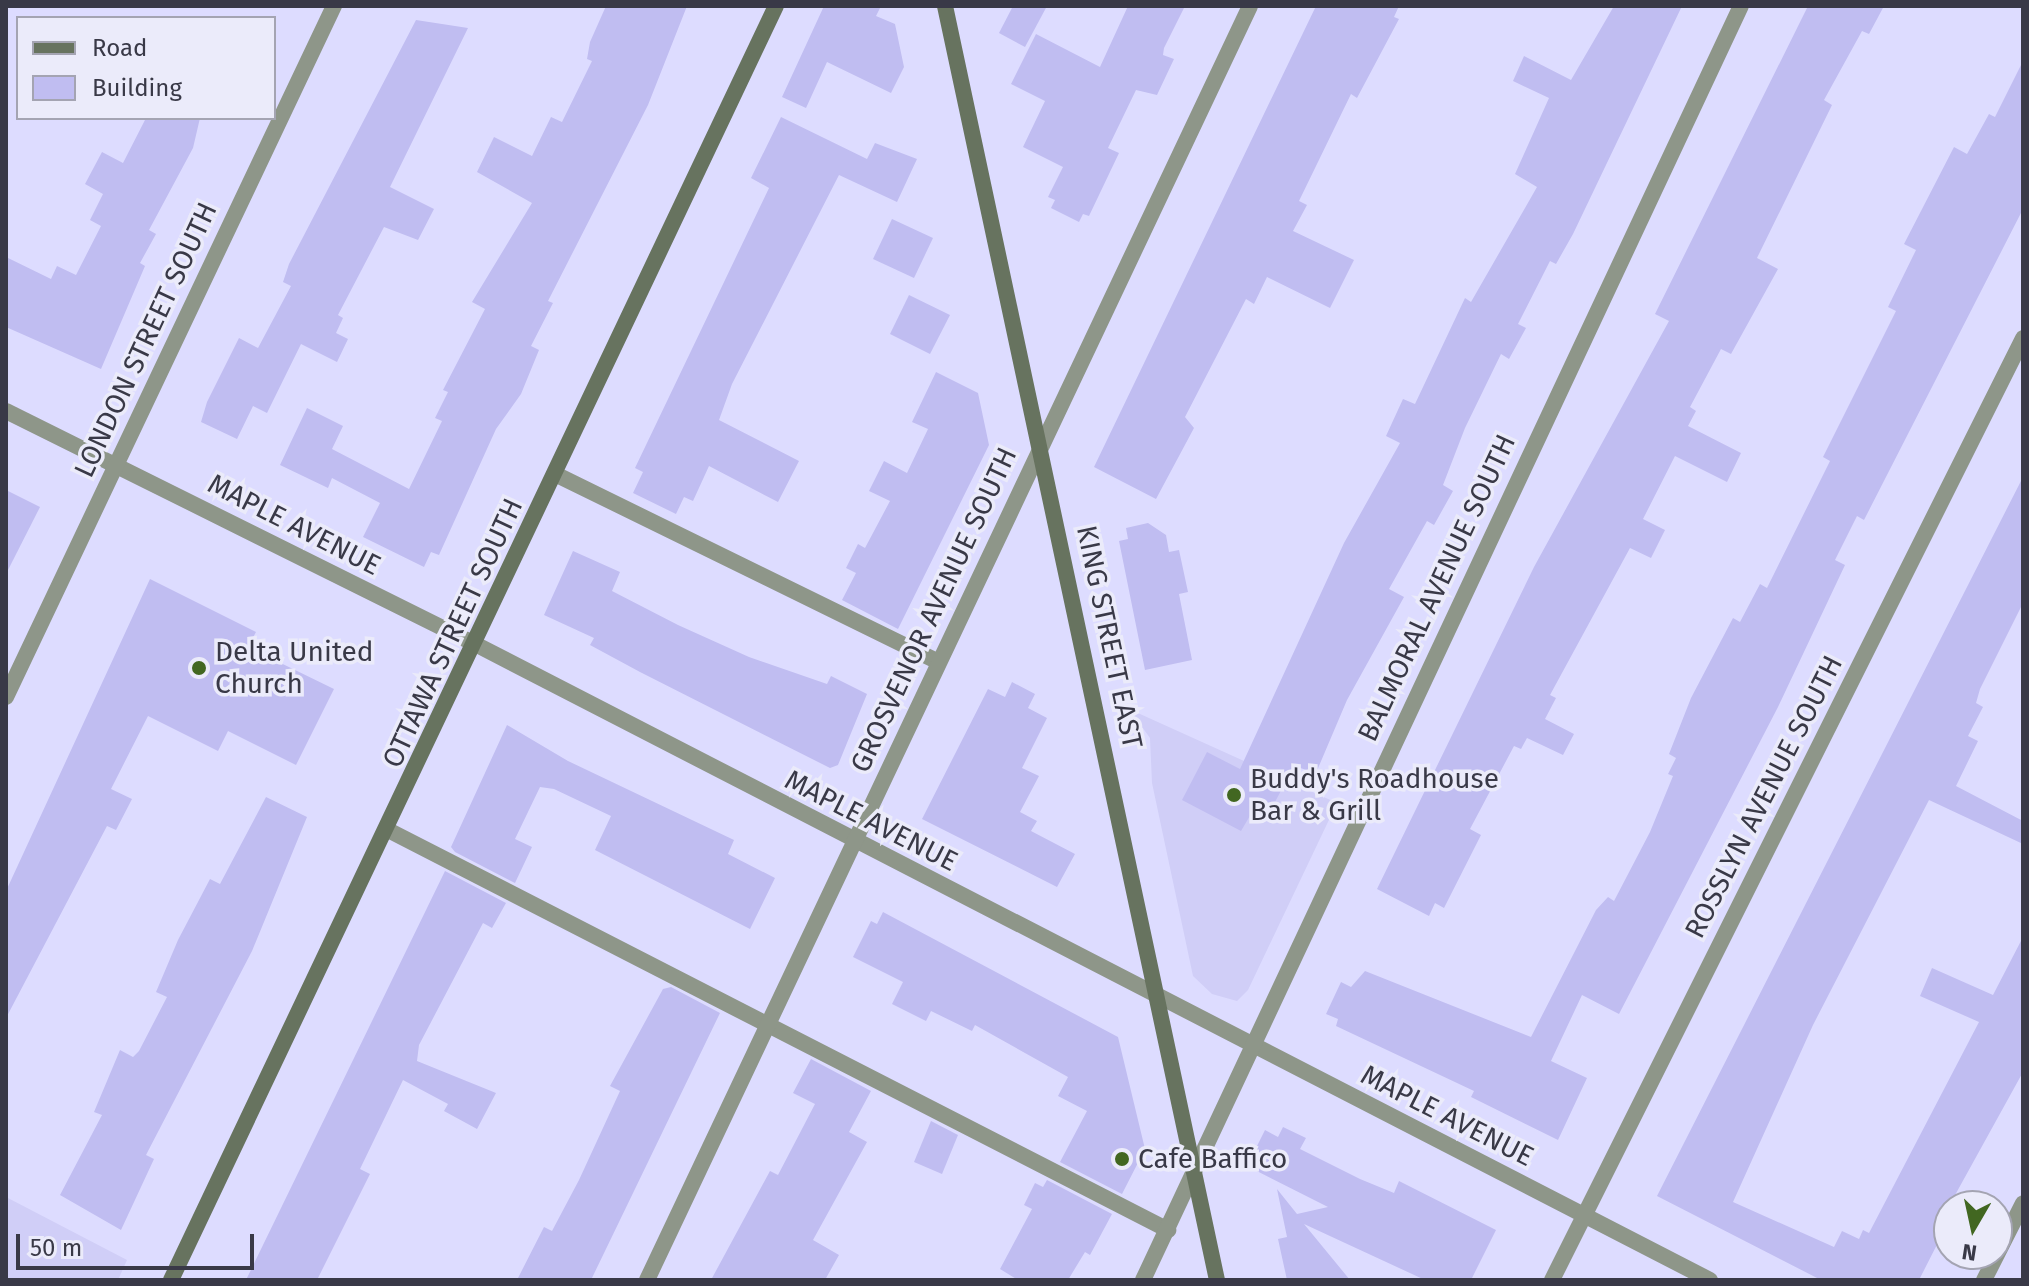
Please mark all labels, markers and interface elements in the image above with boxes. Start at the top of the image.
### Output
legend [16,16,276,120]
text: Road [92,34,147,62]
text: Building [92,74,182,102]
street label: LONDON STREET SOUTH [67,197,225,483]
street label: BALMORAL AVENUE SOUTH [1351,429,1523,747]
street label: GROSVENOR AVENUE SOUTH [844,442,1024,778]
street label: MAPLE AVENUE [202,467,386,583]
street label: OTTAWA STREET SOUTH [376,493,530,773]
street label: KING STREET EAST [1069,522,1149,752]
place label: Delta United Church [215,635,374,701]
street label: ROSSLYN AVENUE SOUTH [1678,650,1850,944]
marker: Delta United Church [190,659,208,677]
place label: Buddy's Roadhouse Bar & Grill [1250,762,1499,828]
street label: MAPLE AVENUE [779,763,963,879]
marker: Buddy's Roadhouse Bar & Grill [1225,786,1243,804]
street label: MAPLE AVENUE [1355,1058,1539,1174]
place label: Cafe Baffico [1138,1142,1287,1176]
marker: Cafe Baffico [1113,1150,1131,1168]
north arrow [1933,1190,2013,1270]
scale bar [20,1218,258,1268]
text: 50 m [30,1234,82,1262]
text: N [1960,1238,1979,1267]

